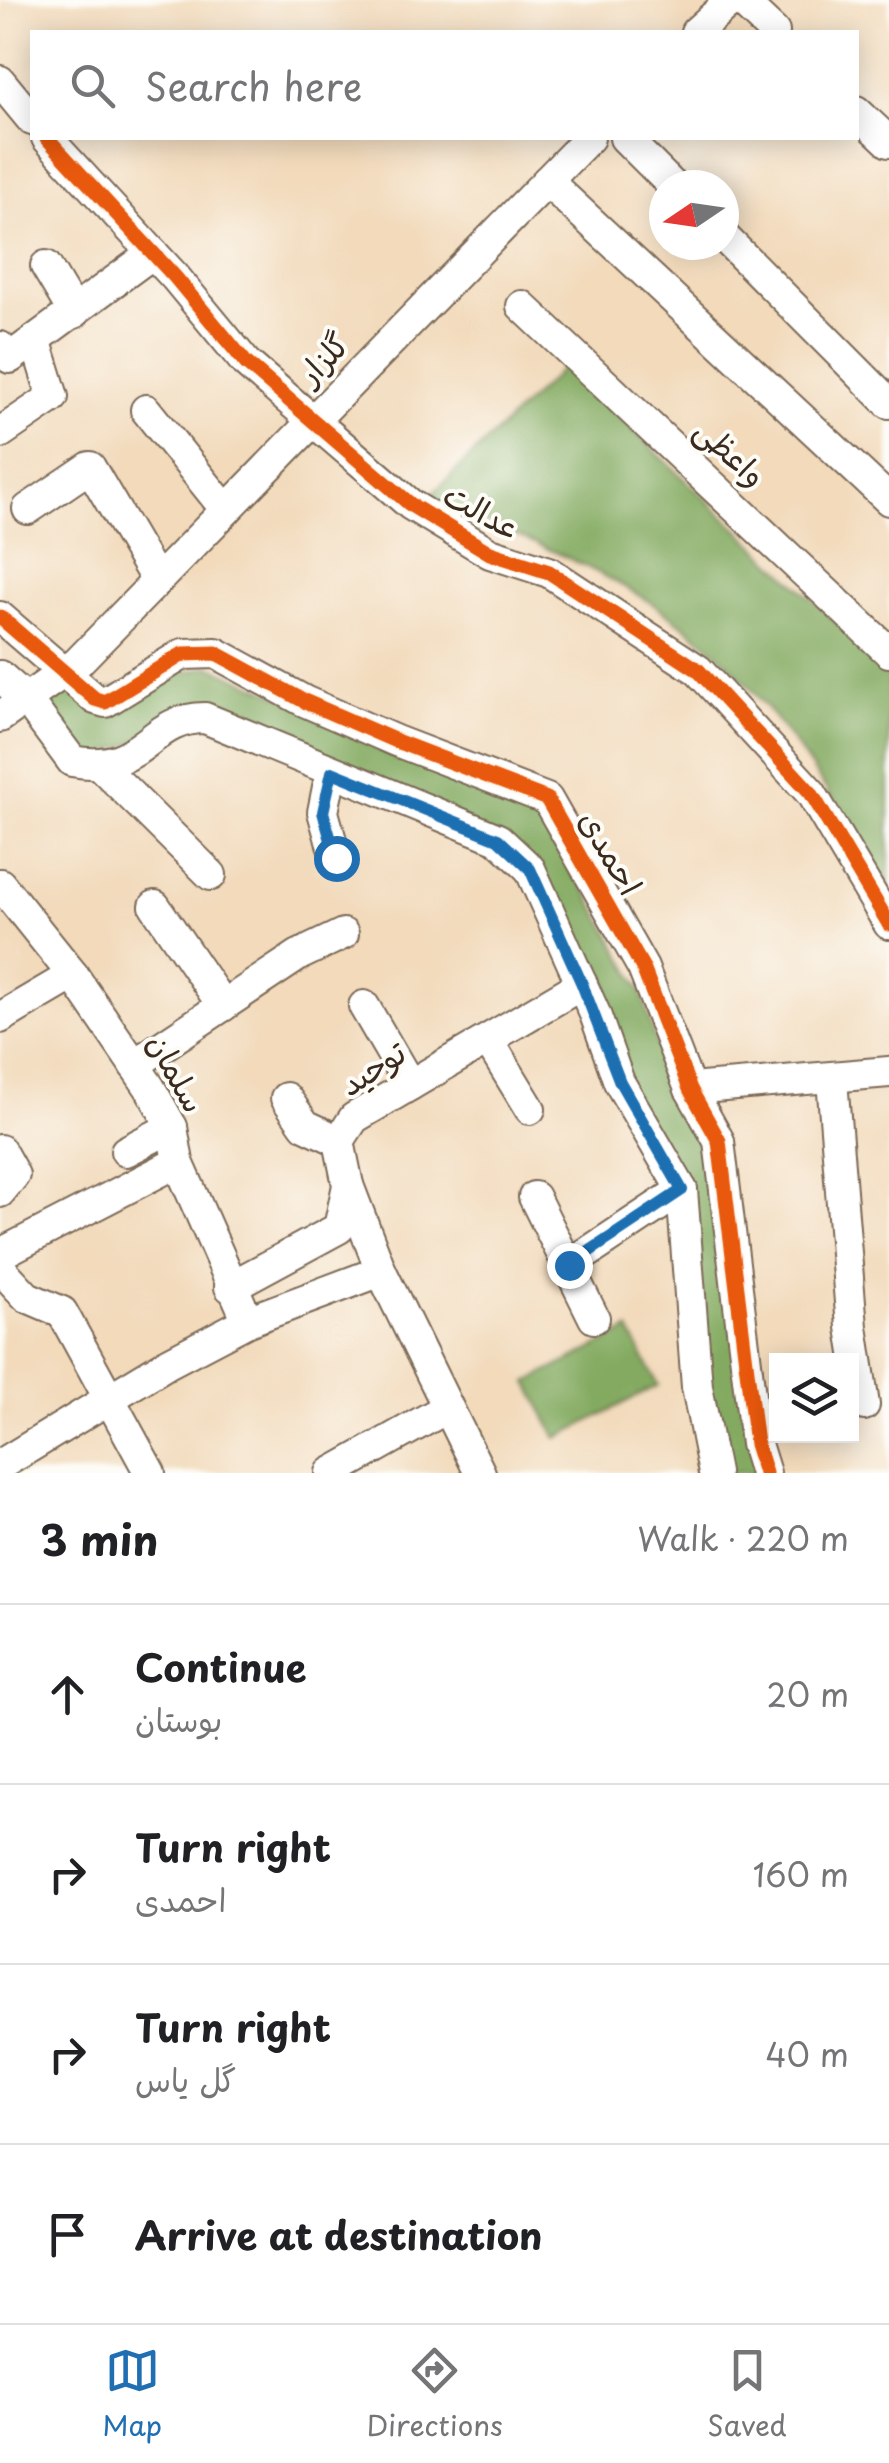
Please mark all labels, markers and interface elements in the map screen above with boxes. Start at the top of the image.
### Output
search box [30,30,859,140]
text: Search here [145,57,362,114]
icon: search [65,58,120,113]
north arrow [649,170,739,260]
street label: گلزار [283,320,360,397]
street label: واعظی [685,406,778,497]
street label: عدالت [435,470,531,551]
street label: احمدی [568,800,655,904]
route start [314,836,360,882]
street label: سلمان [136,1023,219,1121]
street label: توحید [329,1028,415,1107]
route end [547,1243,593,1289]
map controls [769,1353,859,1443]
button: layers [769,1353,859,1443]
text: 3 min [40,1507,158,1570]
text: Walk · 220 m [637,1514,849,1562]
text: Continue [135,1638,306,1695]
icon: ahead [40,1667,95,1722]
text: 20 m [767,1670,849,1718]
text: بوستان [135,1695,222,1743]
text: Turn right [135,1818,331,1875]
icon: right [40,1847,95,1902]
text: 160 m [753,1850,849,1898]
text: احمدی [135,1875,226,1923]
text: Turn right [135,1998,331,2055]
icon: right [40,2027,95,2082]
text: 40 m [765,2030,849,2078]
text: گل یاس [135,2055,236,2103]
text: Arrive at destination [135,2206,543,2263]
icon: arrive [40,2207,95,2262]
tab: Map [102,2343,162,2446]
tab: Directions [367,2343,503,2446]
tab: Saved [707,2343,787,2446]

